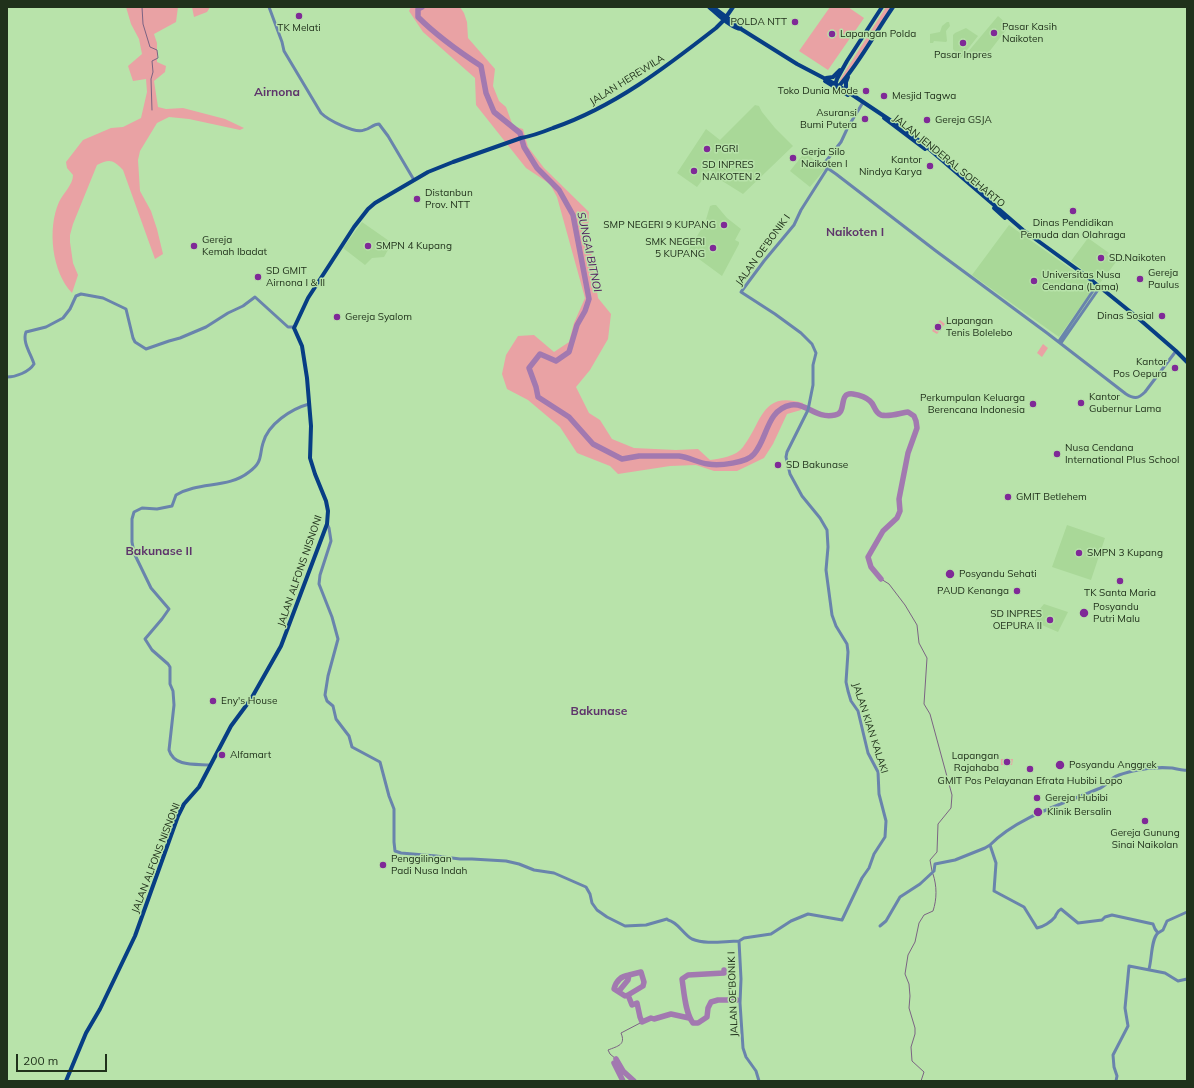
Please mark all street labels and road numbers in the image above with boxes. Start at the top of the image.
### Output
street label: JALAN HEREWILA [587,52,667,108]
street label: JALAN JENDERAL SOEHARTO [891,112,1007,210]
street label: JALAN OE'BONIK I [733,212,793,288]
street label: JALAN ALFONS NISNONI [275,514,325,628]
street label: JALAN KIAN KALAKI [850,681,890,775]
street label: JALAN ALFONS NISNONI [129,801,183,915]
street label: JALAN OE'BONIK I [726,951,740,1037]

